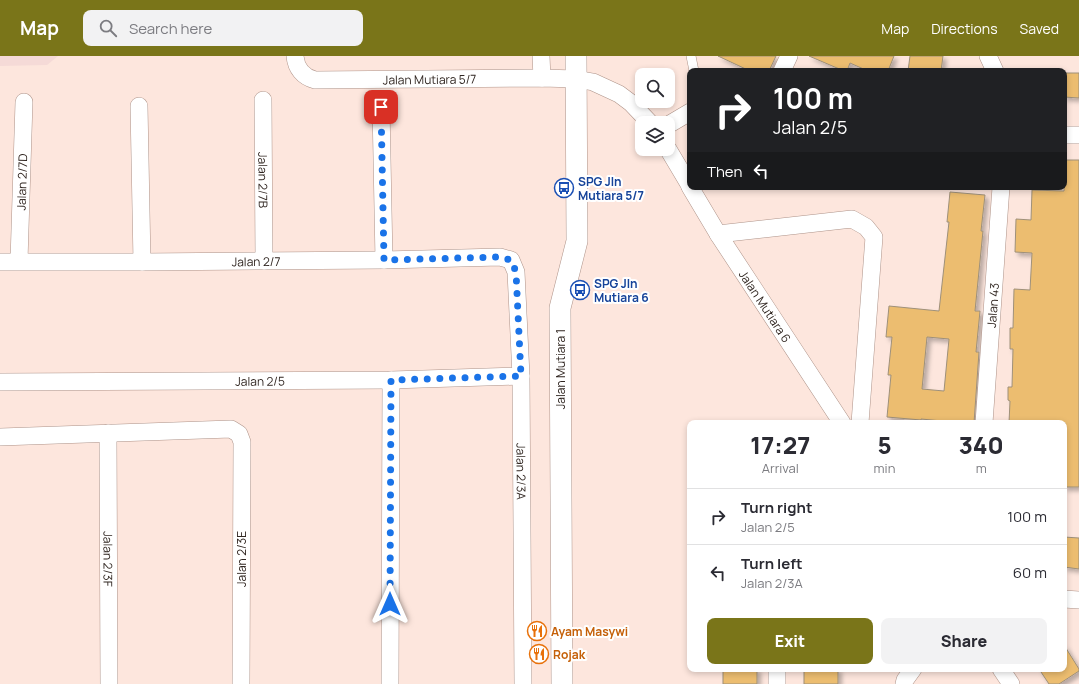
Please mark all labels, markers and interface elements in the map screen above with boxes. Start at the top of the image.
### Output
search box [83,10,363,46]
text: Map [20,15,59,41]
icon: search [97,17,119,39]
text: Search here [129,18,212,39]
text: Map [881,19,909,38]
text: Directions [931,19,998,38]
text: Saved [1020,19,1059,38]
map controls [635,68,675,156]
button: search [635,68,675,108]
street label: Jalan Mutiara 5/7 [383,70,476,88]
text: 100 m [773,79,853,117]
icon: right [707,84,759,136]
pin [364,90,398,124]
icon: arrive [370,96,392,118]
text: Jalan 2/5 [773,115,847,139]
button: layers [635,116,675,156]
street label: Jalan 2/7B [255,152,272,208]
street label: Jalan 2/7D [12,153,31,211]
icon: left [750,160,772,182]
text: Then [707,161,742,182]
place label: SPG Jln Mutiara 5/7 [578,173,644,204]
bus stop icon: SPG Jln Mutiara 5/7 [553,177,575,199]
street label: Jalan 2/7 [232,252,280,270]
street label: Jalan Mutiara 6 [735,267,795,346]
place label: SPG Jln Mutiara 6 [594,275,649,306]
bus stop icon: SPG Jln Mutiara 6 [569,279,591,301]
street label: Jalan 43 [982,282,1003,328]
street label: Jalan Mutiara 1 [552,329,569,409]
street label: Jalan 2/5 [235,372,285,389]
text: 17:27 [750,428,810,461]
text: 5 [877,428,892,461]
text: 340 [959,428,1004,461]
street label: Jalan 2/3A [513,443,530,500]
text: Arrival [762,459,799,477]
text: min [874,459,895,477]
text: m [976,459,987,477]
text: Turn right [741,497,812,518]
icon: right [707,506,729,528]
text: 100 m [1007,506,1047,527]
text: Jalan 2/5 [741,518,795,536]
street label: Jalan 2/3F [100,531,117,587]
street label: Jalan 2/3E [233,531,250,587]
text: Turn left [741,553,803,574]
icon: left [707,562,729,584]
text: 60 m [1013,562,1047,583]
text: Jalan 2/3A [741,574,803,592]
position arrow [369,583,411,625]
button: Exit [707,618,873,664]
button: Share [881,618,1047,664]
restaurant icon: Ayam Masywi [526,620,548,642]
place label: Ayam Masywi [551,623,628,640]
restaurant icon: Rojak [528,643,550,665]
place label: Rojak [553,646,586,663]

